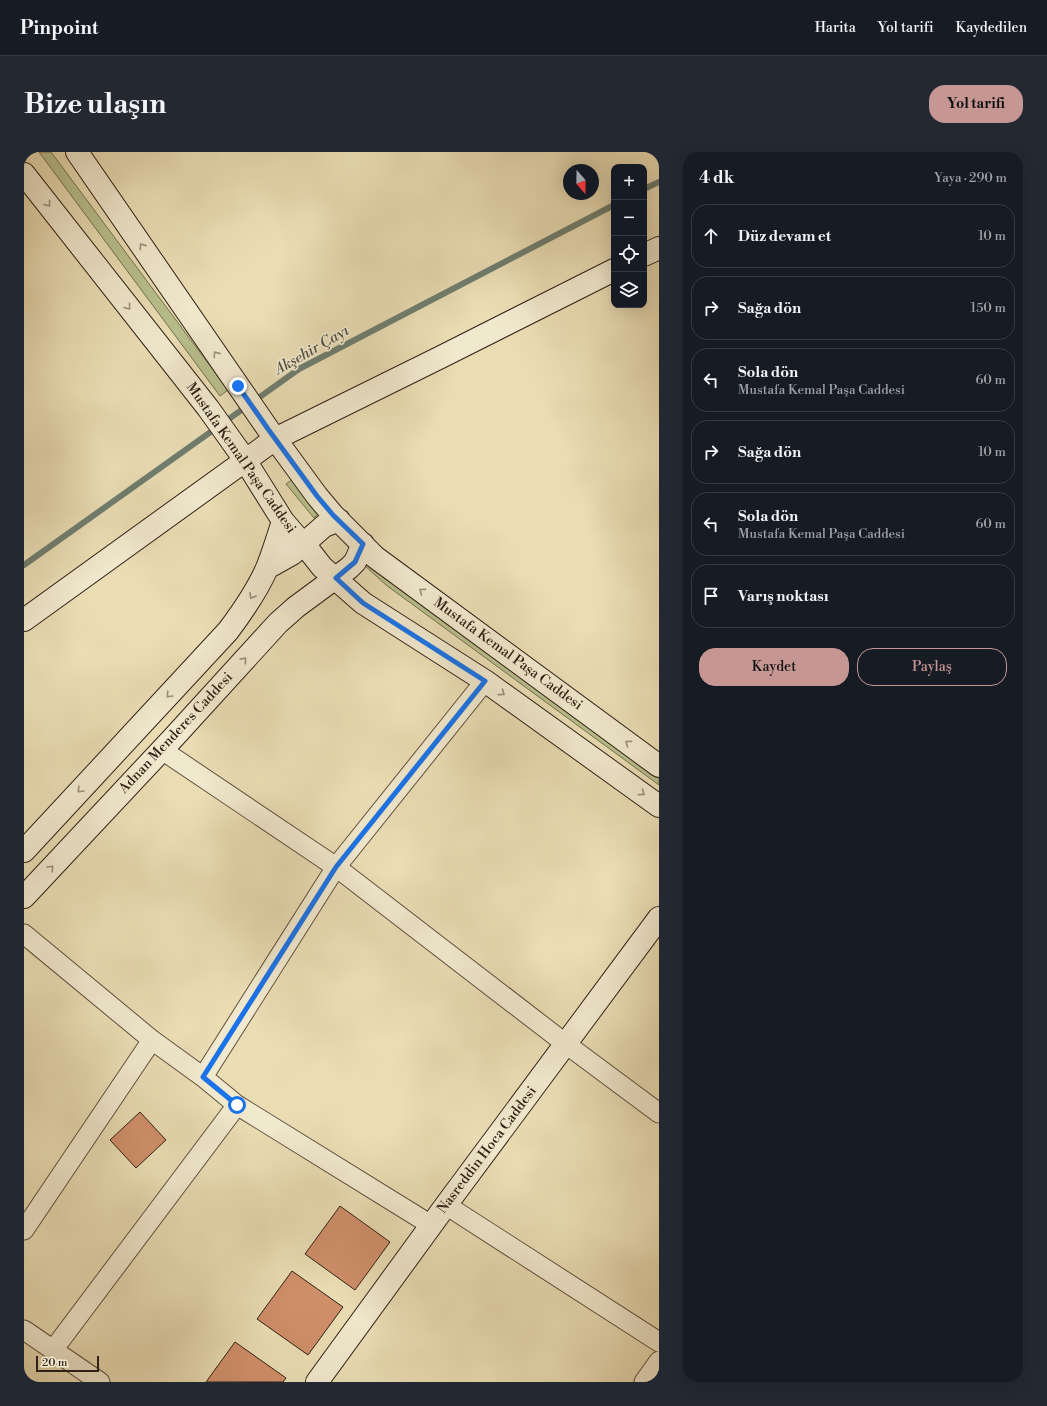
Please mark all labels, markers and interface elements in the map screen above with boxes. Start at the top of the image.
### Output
text: Pinpoint [20,16,99,40]
text: Harita [815,19,856,37]
text: Yol tarifi [878,19,934,37]
text: Kaydedilen [956,19,1027,37]
button: Yol tarifi [929,85,1023,123]
text: Bize ulaşın [24,87,166,122]
north arrow [563,164,599,200]
map controls [611,164,647,308]
button: + [611,164,647,200]
text: 4 dk [699,167,734,189]
text: Yaya · 290 m [934,170,1007,186]
one-way arrow [43,200,50,207]
button: − [611,200,647,236]
icon: ahead [700,225,722,247]
text: Düz devam et [738,227,831,246]
text: 10 m [978,228,1006,244]
button: locate [611,236,647,272]
one-way arrow [140,244,147,251]
button: layers [611,272,647,308]
icon: right [700,297,722,319]
text: Sağa dön [738,299,801,318]
text: 150 m [971,300,1006,316]
one-way arrow [124,302,131,309]
water label: Akşehir Çayı [270,321,353,380]
one-way arrow [214,351,221,358]
text: Sola dön [738,363,798,382]
icon: left [700,369,722,391]
text: 60 m [975,372,1006,388]
route end [229,377,247,395]
street label: Mustafa Kemal Paşa Caddesi [182,379,300,537]
text: Mustafa Kemal Paşa Caddesi [738,382,905,398]
icon: right [700,441,722,463]
text: Sağa dön [738,443,801,462]
text: 10 m [978,444,1006,460]
text: Sola dön [738,507,798,526]
icon: left [700,513,722,535]
text: 60 m [975,516,1006,532]
text: Mustafa Kemal Paşa Caddesi [738,526,905,542]
icon: arrive [700,585,722,607]
text: Varış noktası [738,587,829,606]
one-way arrow [419,589,426,596]
one-way arrow [250,592,257,599]
street label: Mustafa Kemal Paşa Caddesi [430,594,586,714]
button: Kaydet [699,648,849,686]
button: Paylaş [857,648,1007,686]
one-way arrow [239,657,246,665]
street label: Adnan Menderes Caddesi [114,668,237,798]
one-way arrow [497,688,504,695]
one-way arrow [166,690,174,698]
one-way arrow [625,741,632,748]
one-way arrow [78,786,85,793]
one-way arrow [637,788,644,795]
one-way arrow [46,865,54,873]
street label: Nasreddin Hoca Caddesi [433,1083,541,1217]
route start [228,1096,246,1114]
scale bar [36,1354,99,1373]
text: 20 m [42,1356,67,1370]

